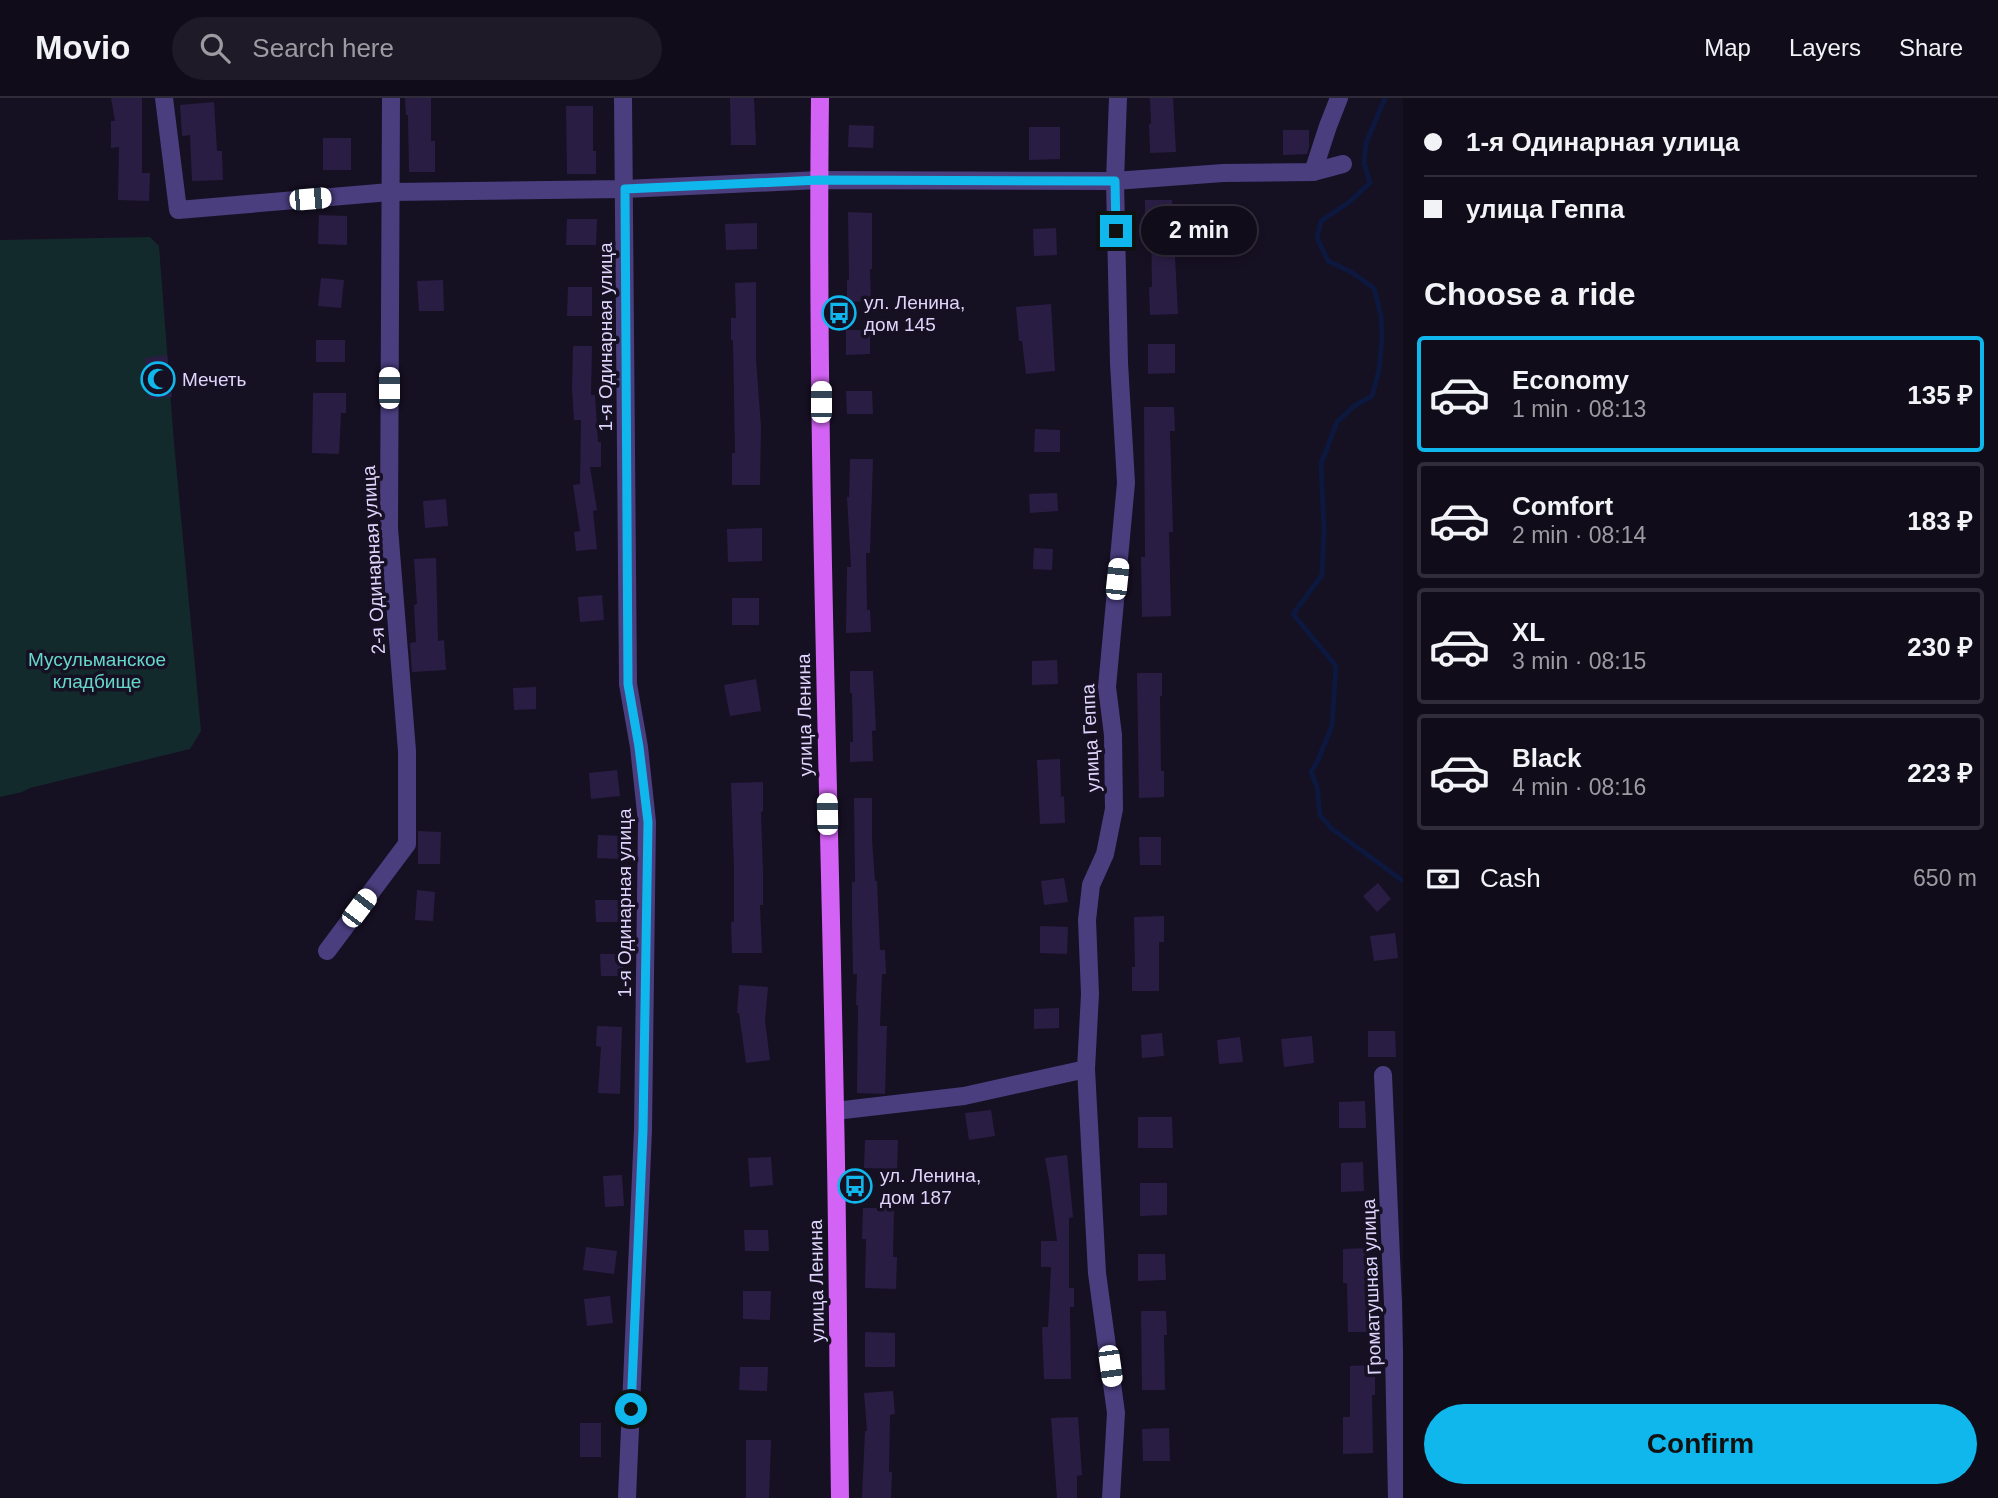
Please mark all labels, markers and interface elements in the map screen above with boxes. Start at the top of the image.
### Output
search box [172,17,662,80]
text: Movio [35,29,130,66]
icon: search [196,29,234,67]
text: Search here [252,33,394,63]
text: Map [1704,34,1751,61]
text: Layers [1789,34,1861,61]
text: Share [1899,34,1963,61]
text: 1-я Одинарная улица [1466,127,1740,157]
car [289,187,332,211]
text: улица Геппа [1466,194,1624,224]
callout: 2 min [1140,206,1256,256]
route end [1100,215,1132,247]
text: 2 min [1169,217,1229,243]
street label: 1-я Одинарная улица [595,242,616,432]
text: Choose a ride [1424,276,1636,312]
place label: ул. Ленина, дом 145 [864,292,965,335]
bus stop icon: ул. Ленина, дом 145 [820,294,858,332]
mosque icon: Мечеть [139,360,177,398]
icon: car [1428,363,1491,426]
text: Economy [1512,365,1629,395]
car [379,367,400,409]
place label: Мечеть [182,369,247,390]
text: 135 ₽ [1907,380,1973,410]
car [811,381,832,423]
text: 1 min · 08:13 [1512,396,1646,422]
street label: 2-я Одинарная улица [358,465,389,655]
icon: car [1428,489,1491,552]
text: Comfort [1512,491,1613,521]
text: 183 ₽ [1907,506,1973,536]
text: 2 min · 08:14 [1512,522,1646,548]
car [1105,557,1130,601]
icon: car [1428,615,1491,678]
text: XL [1512,617,1545,647]
text: 230 ₽ [1907,632,1973,662]
text: 3 min · 08:15 [1512,648,1646,674]
park label: Мусульманское кладбище [28,649,166,692]
street label: улица Ленина [793,653,816,777]
street label: улица Геппа [1077,683,1104,793]
icon: car [1428,741,1491,804]
text: Black [1512,743,1581,773]
text: 223 ₽ [1907,758,1973,788]
text: 4 min · 08:16 [1512,774,1646,800]
car [817,793,838,835]
street label: 1-я Одинарная улица [614,808,635,998]
icon: cash [1424,860,1462,898]
text: Cash [1480,863,1541,893]
text: 650 m [1913,865,1977,891]
car [338,885,381,931]
place label: ул. Ленина, дом 187 [880,1165,981,1208]
bus stop icon: ул. Ленина, дом 187 [836,1167,874,1205]
street label: Громатушная улица [1358,1198,1385,1375]
street label: улица Ленина [805,1219,828,1343]
car [1097,1344,1124,1388]
route start [615,1393,647,1425]
button: Confirm [1424,1404,1977,1484]

